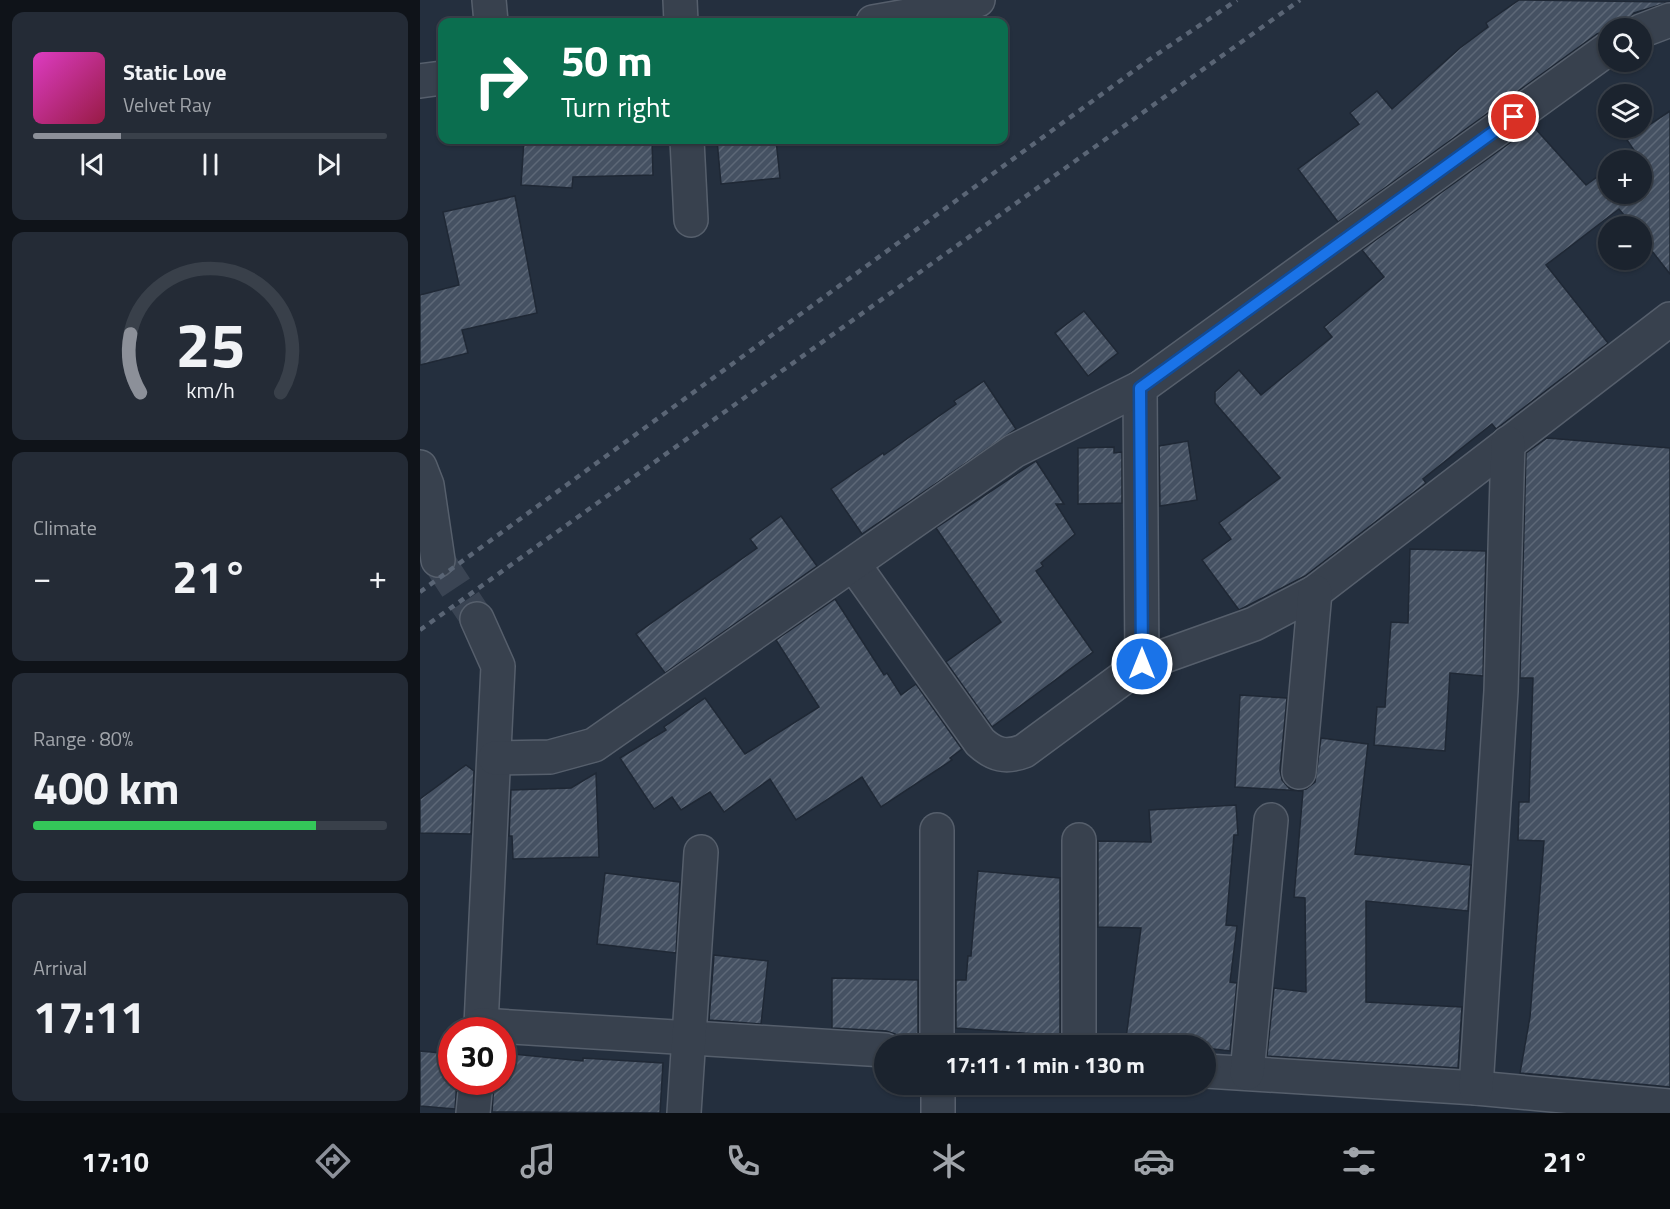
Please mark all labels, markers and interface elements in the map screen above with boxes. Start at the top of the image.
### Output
map controls [1598,18,1652,270]
button: search [1598,18,1652,72]
text: 50 m [561,28,653,92]
icon: right [462,42,540,120]
text: Static Love [123,55,226,89]
button: layers [1598,84,1652,138]
text: Turn right [561,86,670,127]
text: Velvet Ray [123,89,212,120]
pin [1488,91,1539,142]
icon: arrive [1497,100,1530,133]
icon: previous [76,148,109,181]
icon: pause [194,148,227,181]
icon: next [312,148,345,181]
button: + [1598,150,1652,204]
button: − [1598,216,1652,270]
text: 25 [175,296,245,391]
text: km/h [186,375,234,407]
text: Climate [33,512,97,543]
text: 21° [172,542,248,610]
text: − [33,552,51,602]
text: + [369,552,387,602]
position arrow [1110,632,1174,696]
text: Range · 80% [33,723,133,754]
text: 400 km [33,753,179,821]
text: Arrival [33,952,87,983]
text: 17:11 [33,982,145,1050]
speed limit sign: 30 [438,1017,516,1095]
text: 17:11 · 1 min · 130 m [945,1048,1145,1082]
icon: directions [312,1140,354,1182]
icon: music [517,1140,559,1182]
icon: phone [722,1140,764,1182]
icon: climate [928,1140,970,1182]
icon: car [1133,1140,1175,1182]
icon: filters [1338,1140,1380,1182]
text: 17:10 [82,1141,149,1182]
text: 21° [1543,1141,1588,1182]

